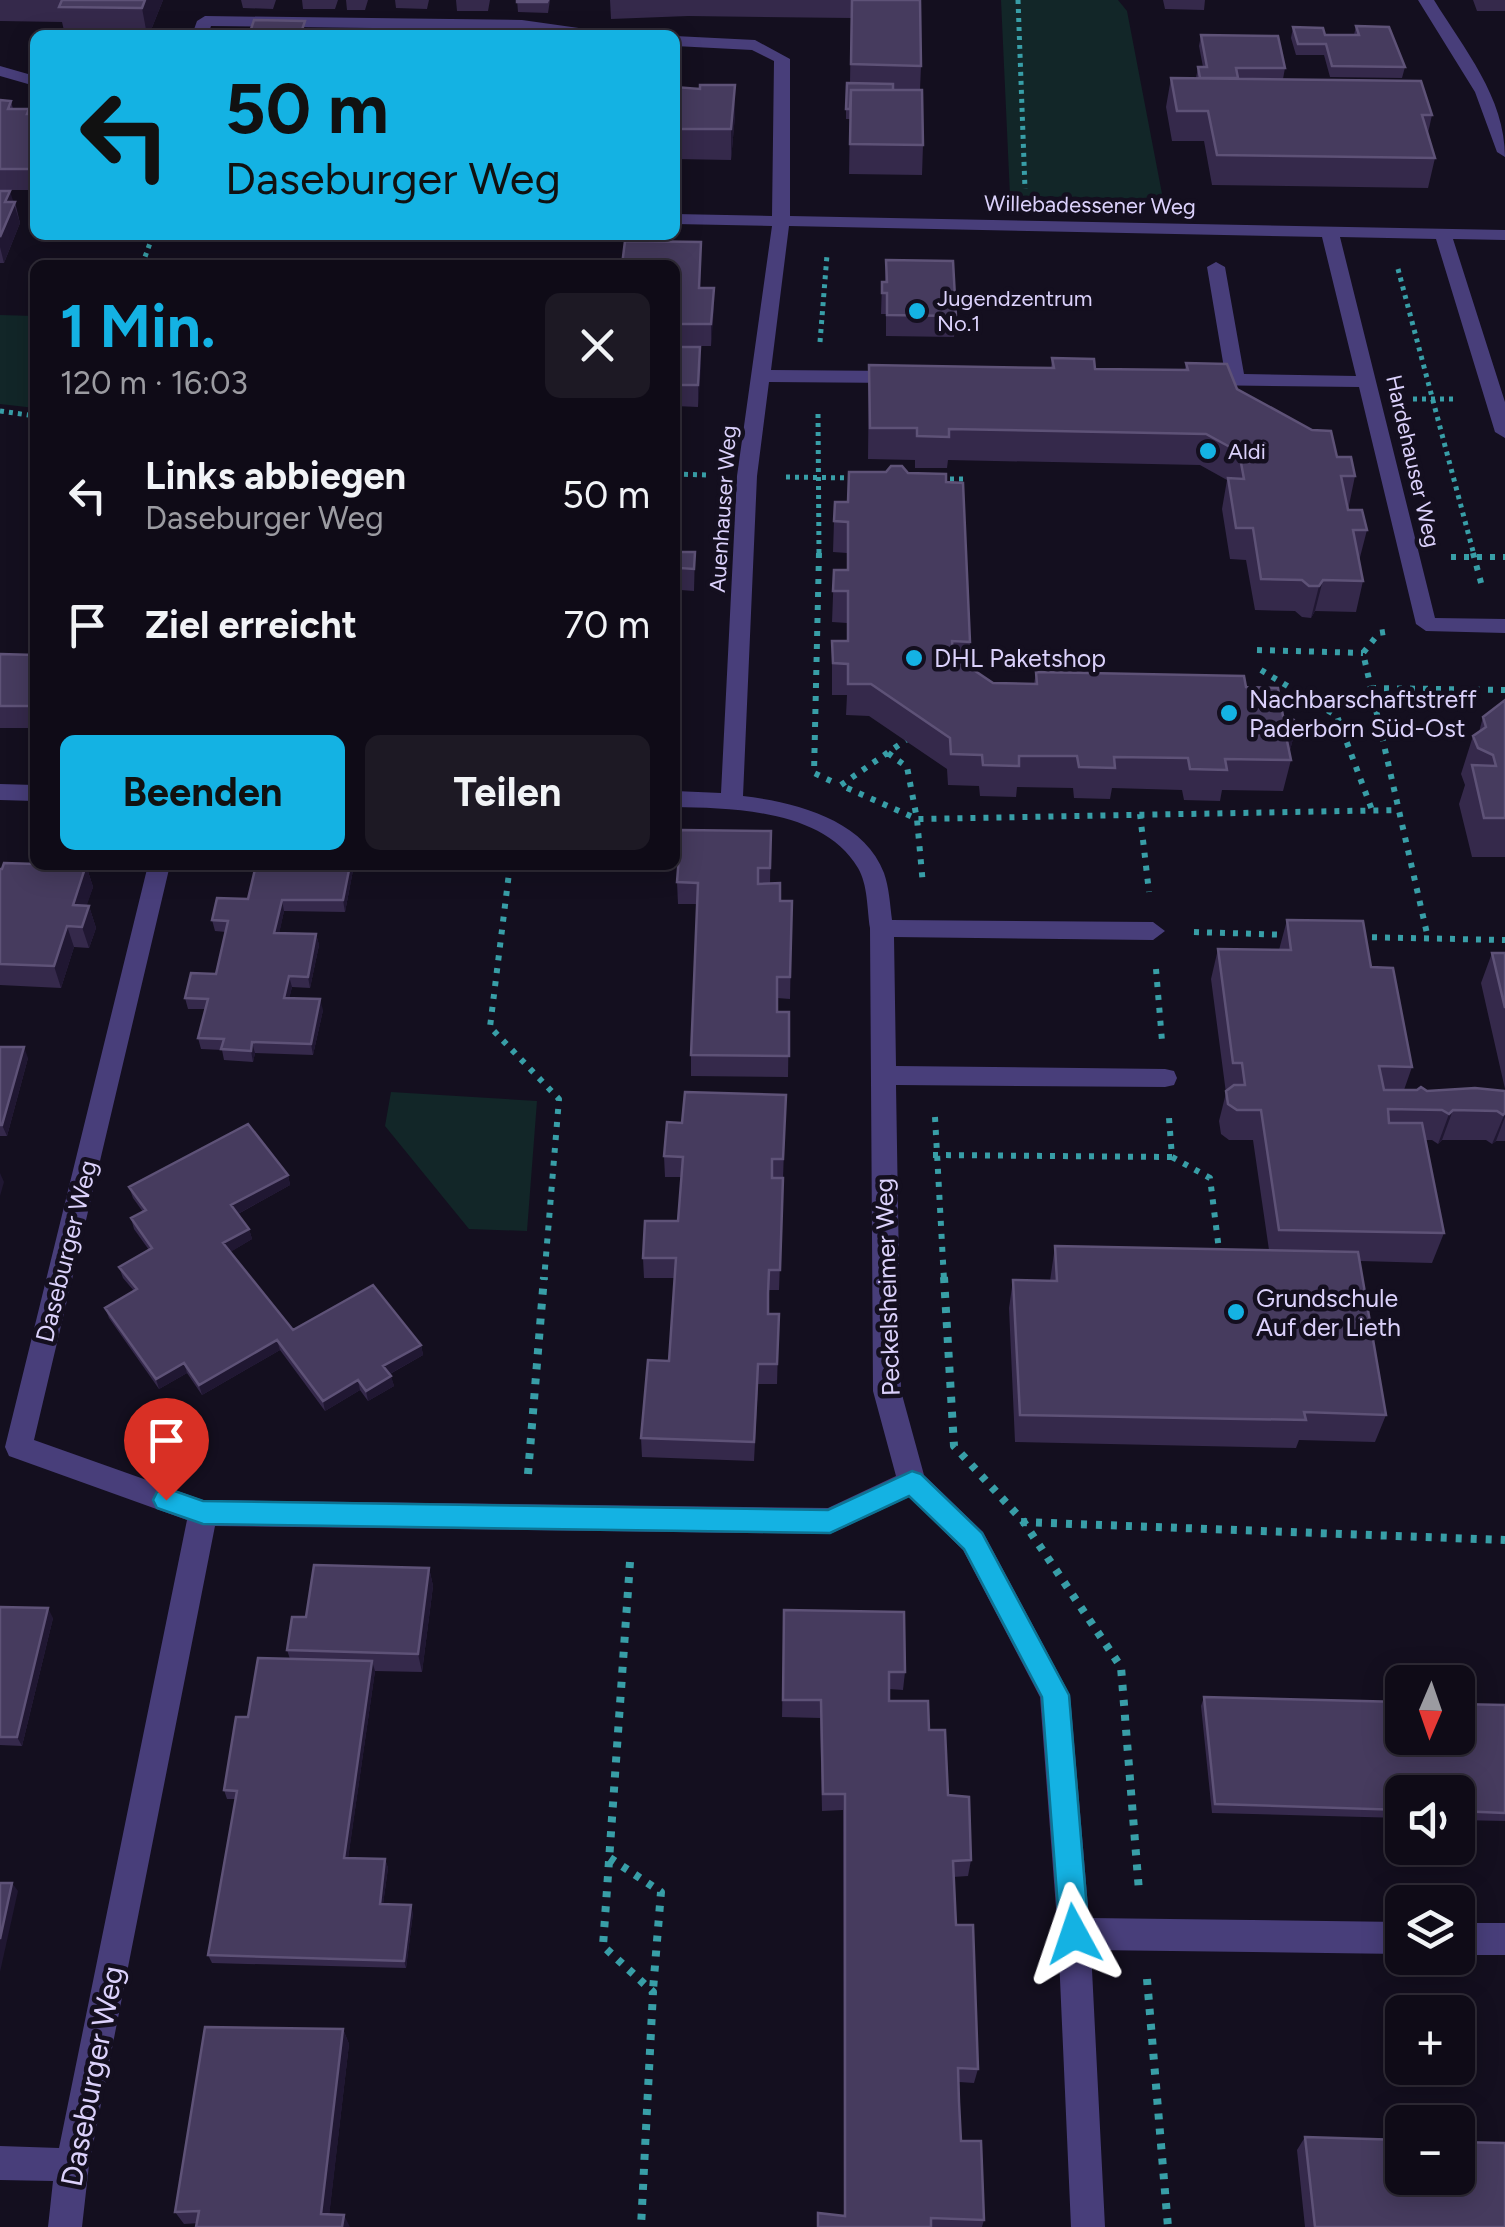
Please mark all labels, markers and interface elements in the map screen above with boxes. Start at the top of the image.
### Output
text: 50 m [225,66,389,151]
icon: left [60,70,190,200]
text: Daseburger Weg [225,151,561,205]
street label: Willebadessener Weg [984,190,1196,220]
place label: Jugendzentrum No.1 [937,285,1093,337]
text: 1 Min. [60,290,216,362]
button: close [545,293,650,398]
marker: Jugendzentrum No.1 [906,300,928,322]
text: 120 m · 16:03 [60,364,248,402]
street label: Hardehauser Weg [1380,372,1446,550]
street label: Auenhauser Weg [704,424,742,594]
place label: Aldi [1228,438,1266,465]
marker: Aldi [1197,440,1219,462]
text: Links abbiegen [145,453,406,499]
icon: left [60,468,115,523]
text: 50 m [562,472,650,518]
text: Daseburger Weg [145,499,384,537]
icon: arrive [60,598,115,653]
text: Ziel erreicht [145,602,357,648]
text: 70 m [564,602,650,648]
place label: DHL Paketshop [934,643,1106,673]
marker: DHL Paketshop [903,647,925,669]
place label: Nachbarschaftstreff Paderborn Süd-Ost [1249,684,1477,743]
marker: Nachbarschaftstreff Paderborn Süd-Ost [1218,702,1240,724]
button: Beenden [60,735,345,850]
button: Teilen [365,735,650,850]
street label: Daseburger Weg [29,1157,103,1345]
street label: Peckelsheimer Weg [868,1177,906,1397]
place label: Grundschule Auf der Lieth [1256,1283,1401,1342]
marker: Grundschule Auf der Lieth [1225,1301,1247,1323]
pin [124,1398,209,1501]
icon: arrive [139,1413,194,1468]
north arrow [1385,1665,1475,1755]
map controls [1385,1665,1475,2195]
button: sound [1385,1775,1475,1865]
position arrow [1022,1882,1126,1986]
button: layers [1385,1885,1475,1975]
street label: Daseburger Weg [52,1963,132,2189]
button: + [1385,1995,1475,2085]
button: − [1385,2105,1475,2195]

